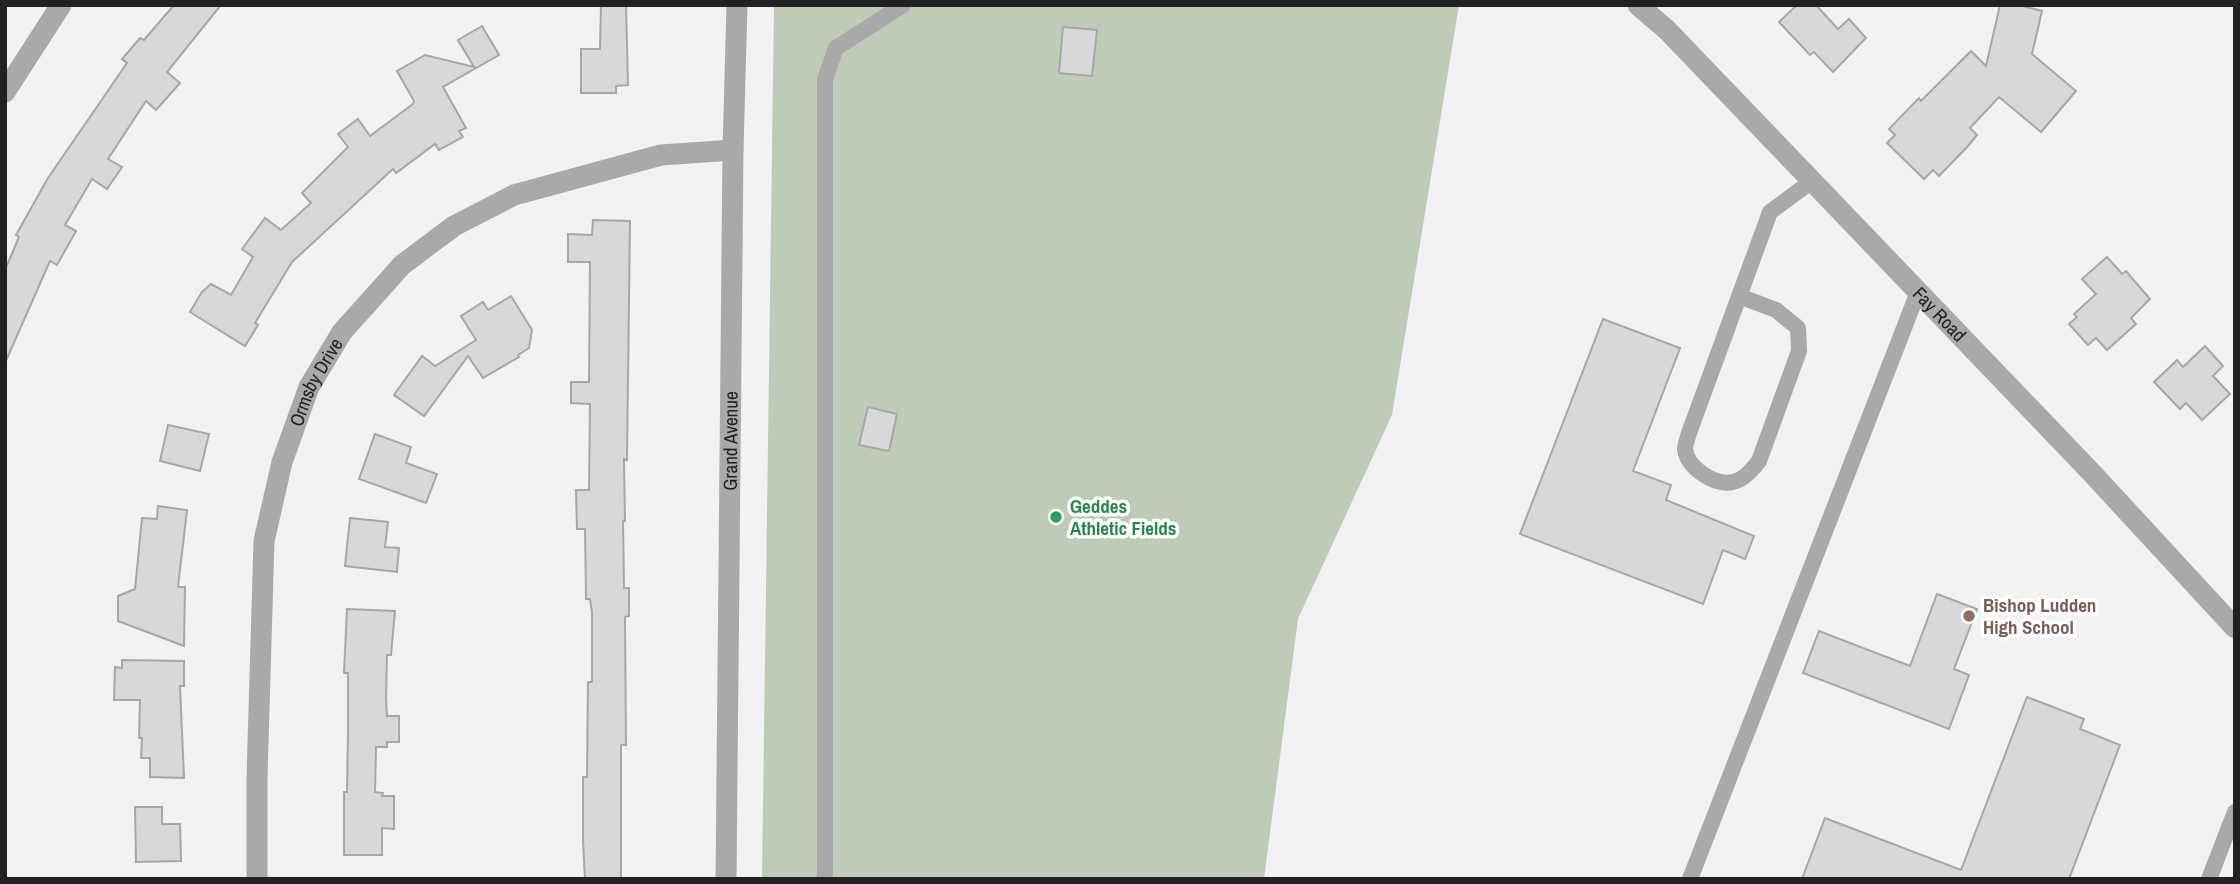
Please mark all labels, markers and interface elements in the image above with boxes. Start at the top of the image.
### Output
street label: Fay Road [1907,281,1972,347]
street label: Ormsby Drive [283,333,349,430]
street label: Grand Avenue [717,391,744,491]
place label: Geddes Athletic Fields [1070,493,1177,541]
marker: Geddes Athletic Fields [1048,509,1064,525]
place label: Bishop Ludden High School [1983,592,2096,640]
marker: Bishop Ludden High School [1961,608,1977,624]

